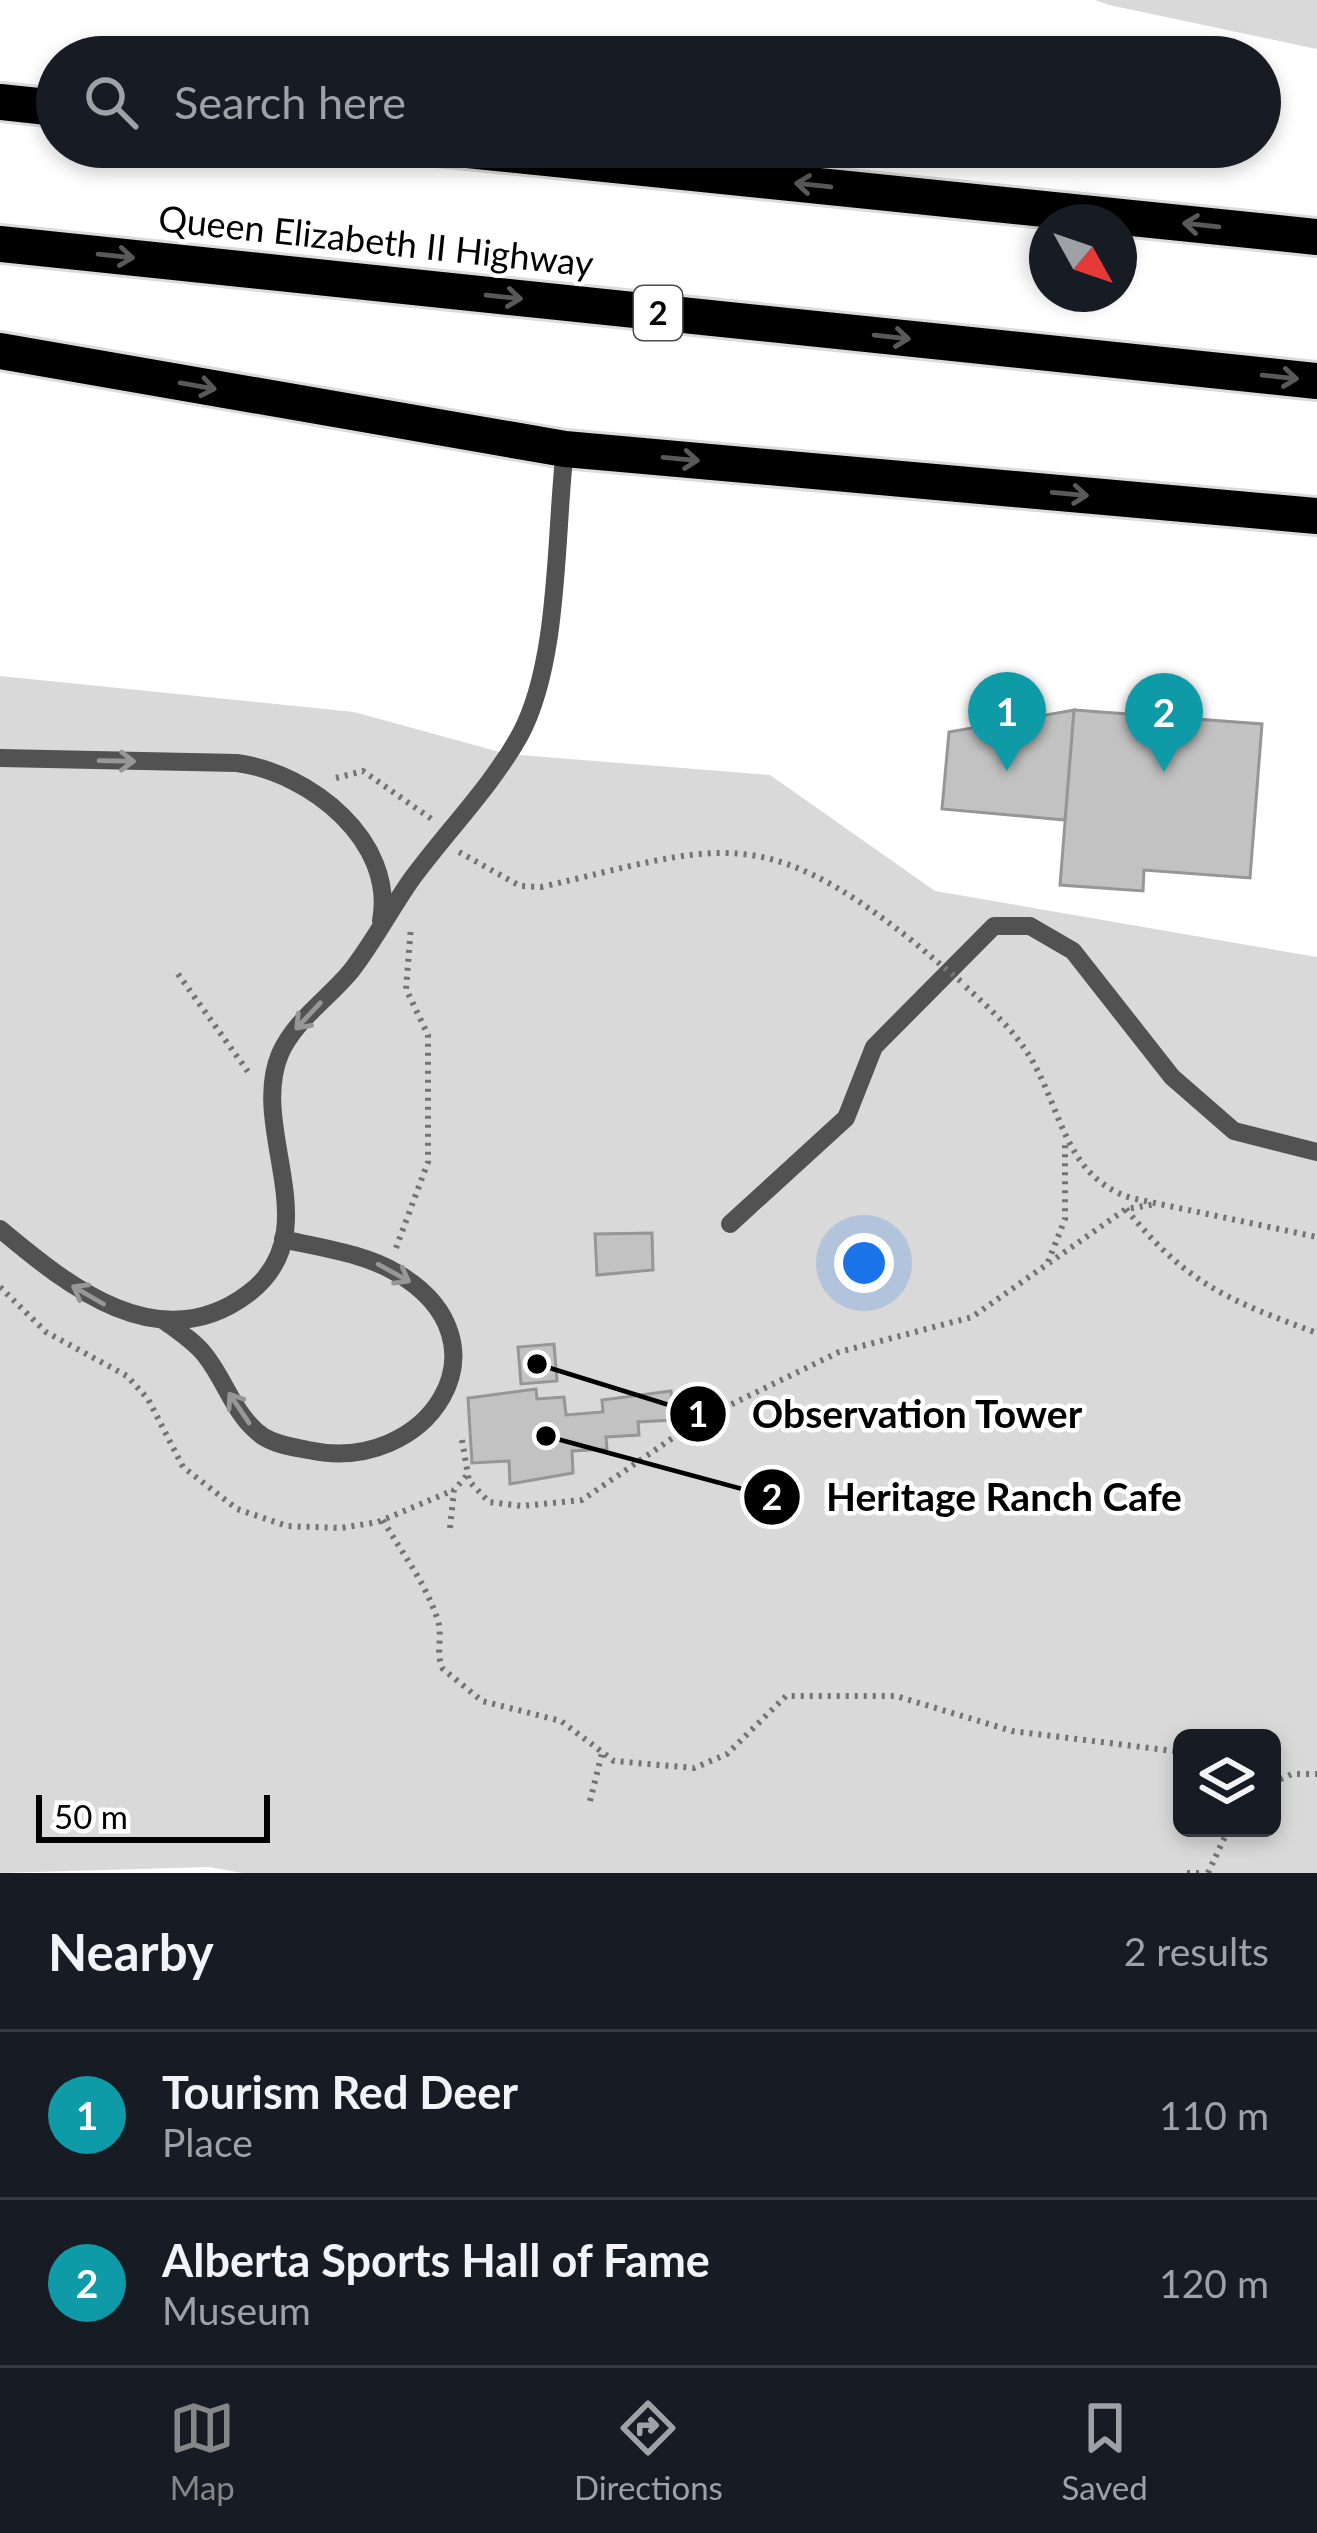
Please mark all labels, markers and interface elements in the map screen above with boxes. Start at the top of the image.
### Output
search box [36,36,1281,168]
icon: search [78,69,144,135]
text: Search here [174,75,406,129]
one-way arrow [794,174,833,196]
street label: Queen Elizabeth II Highway [156,195,596,285]
north arrow [1029,204,1137,312]
one-way arrow [1182,213,1221,236]
one-way arrow [96,246,135,268]
one-way arrow [484,286,523,308]
road number: 2 [634,286,682,340]
one-way arrow [872,326,911,349]
one-way arrow [1260,366,1299,389]
one-way arrow [178,376,217,399]
one-way arrow [661,448,700,471]
one-way arrow [1049,483,1088,506]
pin: 1 [968,672,1046,771]
pin: 2 [1125,673,1203,772]
one-way arrow [97,750,136,772]
one-way arrow [295,1000,323,1030]
your location [834,1233,894,1293]
one-way arrow [376,1262,411,1285]
one-way arrow [71,1283,106,1307]
callout: Observation Tower [668,1377,1107,1452]
text: Observation Tower [752,1390,1083,1436]
text: 1 [688,1391,708,1435]
one-way arrow [227,1392,252,1425]
callout: Heritage Ranch Cafe [742,1460,1206,1535]
text: Heritage Ranch Cafe [826,1473,1182,1519]
text: 2 [762,1474,782,1518]
map controls [1173,1729,1281,1837]
button: layers [1173,1729,1281,1837]
scale bar [36,1789,270,1842]
text: 50 m [54,1796,128,1836]
text: Nearby [48,1921,214,1982]
text: 2 results [1124,1928,1269,1974]
text: Tourism Red Deer [162,2065,518,2119]
text: 1 [76,2092,98,2138]
text: 110 m [1159,2092,1269,2138]
text: Place [162,2119,253,2165]
text: Alberta Sports Hall of Fame [162,2233,710,2287]
text: 2 [76,2260,98,2306]
text: 120 m [1159,2260,1269,2306]
text: Museum [162,2287,311,2333]
tab: Map [169,2395,235,2507]
tab: Directions [574,2395,723,2507]
tab: Saved [1061,2395,1148,2507]

